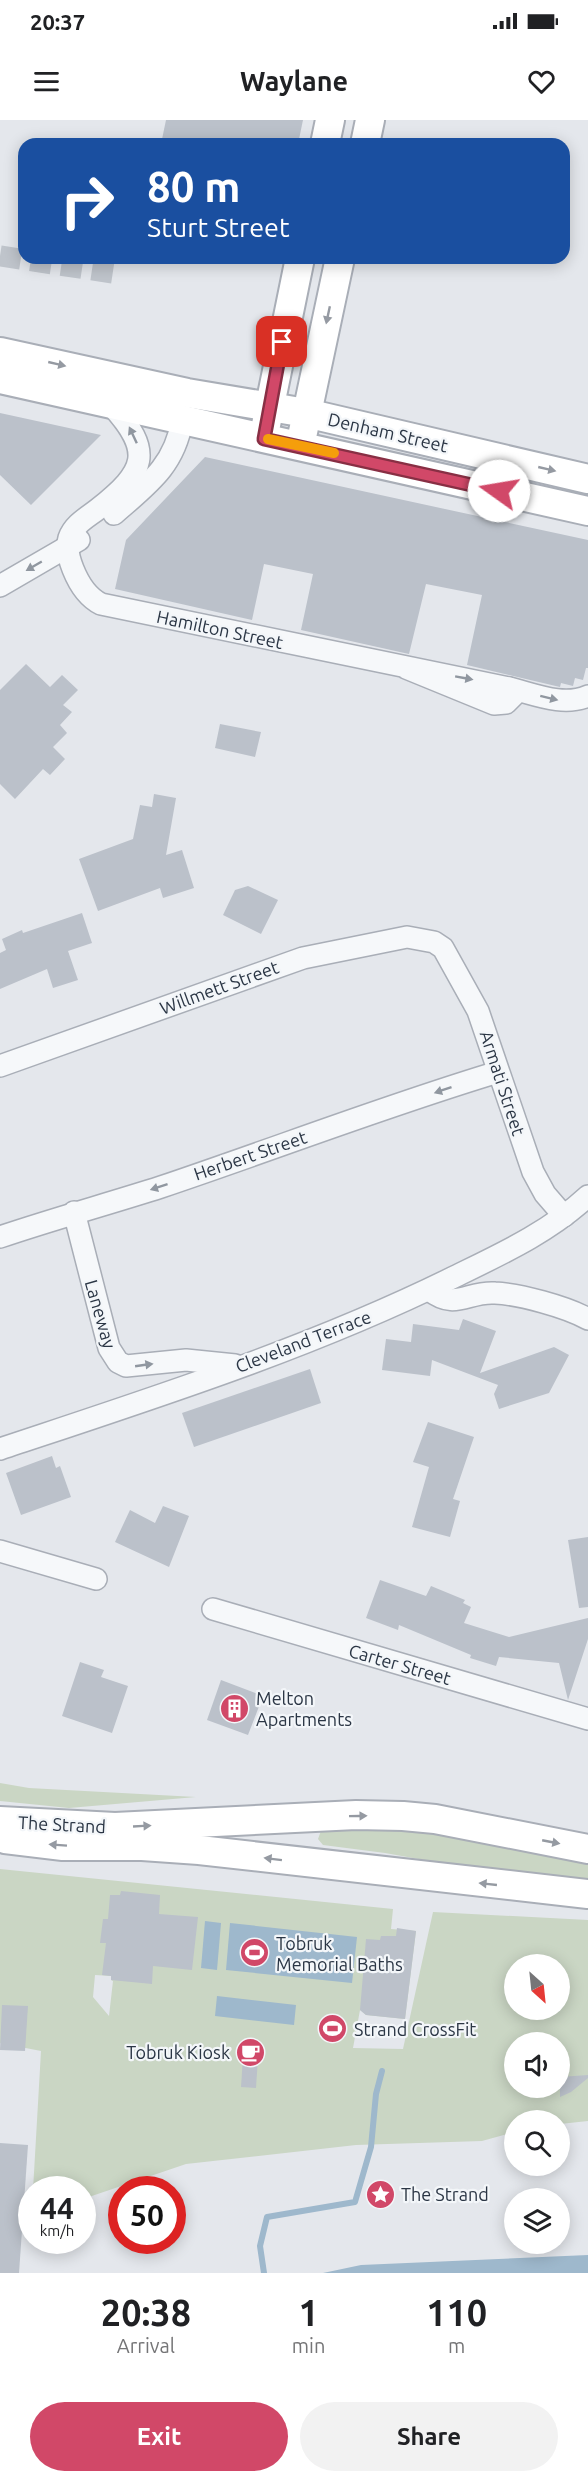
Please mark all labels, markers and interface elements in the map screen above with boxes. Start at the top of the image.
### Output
text: 20:37 [30,9,85,34]
icon: menu [30,65,63,98]
icon: heart [525,65,558,98]
text: Waylane [240,66,348,96]
icon: right [48,162,126,240]
text: 80 m [147,163,241,210]
text: Sturt Street [147,212,290,242]
one-way arrow [322,306,332,324]
pin [256,316,307,367]
icon: arrive [265,325,298,358]
one-way arrow [48,360,66,370]
street label: Denham Street [326,408,450,456]
one-way arrow [129,426,138,443]
position arrow [467,459,531,523]
one-way arrow [538,465,557,475]
one-way arrow [25,561,42,571]
street label: Hamilton Street [155,606,285,652]
one-way arrow [455,674,474,683]
one-way arrow [539,693,558,703]
street label: Willmett Street [157,956,281,1018]
street label: Armati Street [477,1028,529,1138]
one-way arrow [434,1086,452,1095]
street label: Herbert Street [191,1126,309,1184]
one-way arrow [150,1183,168,1192]
street label: Laneway [82,1277,120,1351]
street label: Cleveland Terrace [232,1306,374,1376]
one-way arrow [135,1360,154,1369]
street label: Carter Street [347,1640,453,1688]
place label: Melton Apartments [256,1688,352,1729]
building icon: Melton Apartments [219,1692,251,1724]
one-way arrow [349,1811,368,1820]
street label: The Strand [18,1812,106,1836]
one-way arrow [133,1821,152,1830]
one-way arrow [541,1838,560,1847]
one-way arrow [49,1841,68,1850]
one-way arrow [264,1855,283,1864]
one-way arrow [478,1879,497,1888]
place label: Tobruk Memorial Baths [276,1933,403,1974]
sports icon: Tobruk Memorial Baths [239,1937,271,1969]
north arrow [504,1954,570,2020]
map controls [504,1954,570,2254]
sports icon: Strand CrossFit [317,2013,349,2045]
place label: Strand CrossFit [354,2019,476,2039]
button: sound [504,2032,570,2098]
cafe icon: Tobruk Kiosk [235,2036,267,2068]
place label: Tobruk Kiosk [126,2042,230,2062]
button: search [504,2110,570,2176]
speed limit sign: 50 [108,2176,186,2254]
place icon: The Strand [364,2178,396,2210]
place label: The Strand [401,2184,489,2204]
button: layers [504,2188,570,2254]
text: 44 [40,2191,74,2225]
text: km/h [40,2222,74,2239]
text: 20:38 [101,2292,191,2333]
text: 1 [298,2292,319,2333]
text: 110 [426,2292,487,2333]
text: Arrival [117,2334,175,2357]
text: min [292,2334,325,2357]
text: m [448,2334,465,2357]
button: Exit [30,2402,288,2471]
button: Share [300,2402,558,2471]

